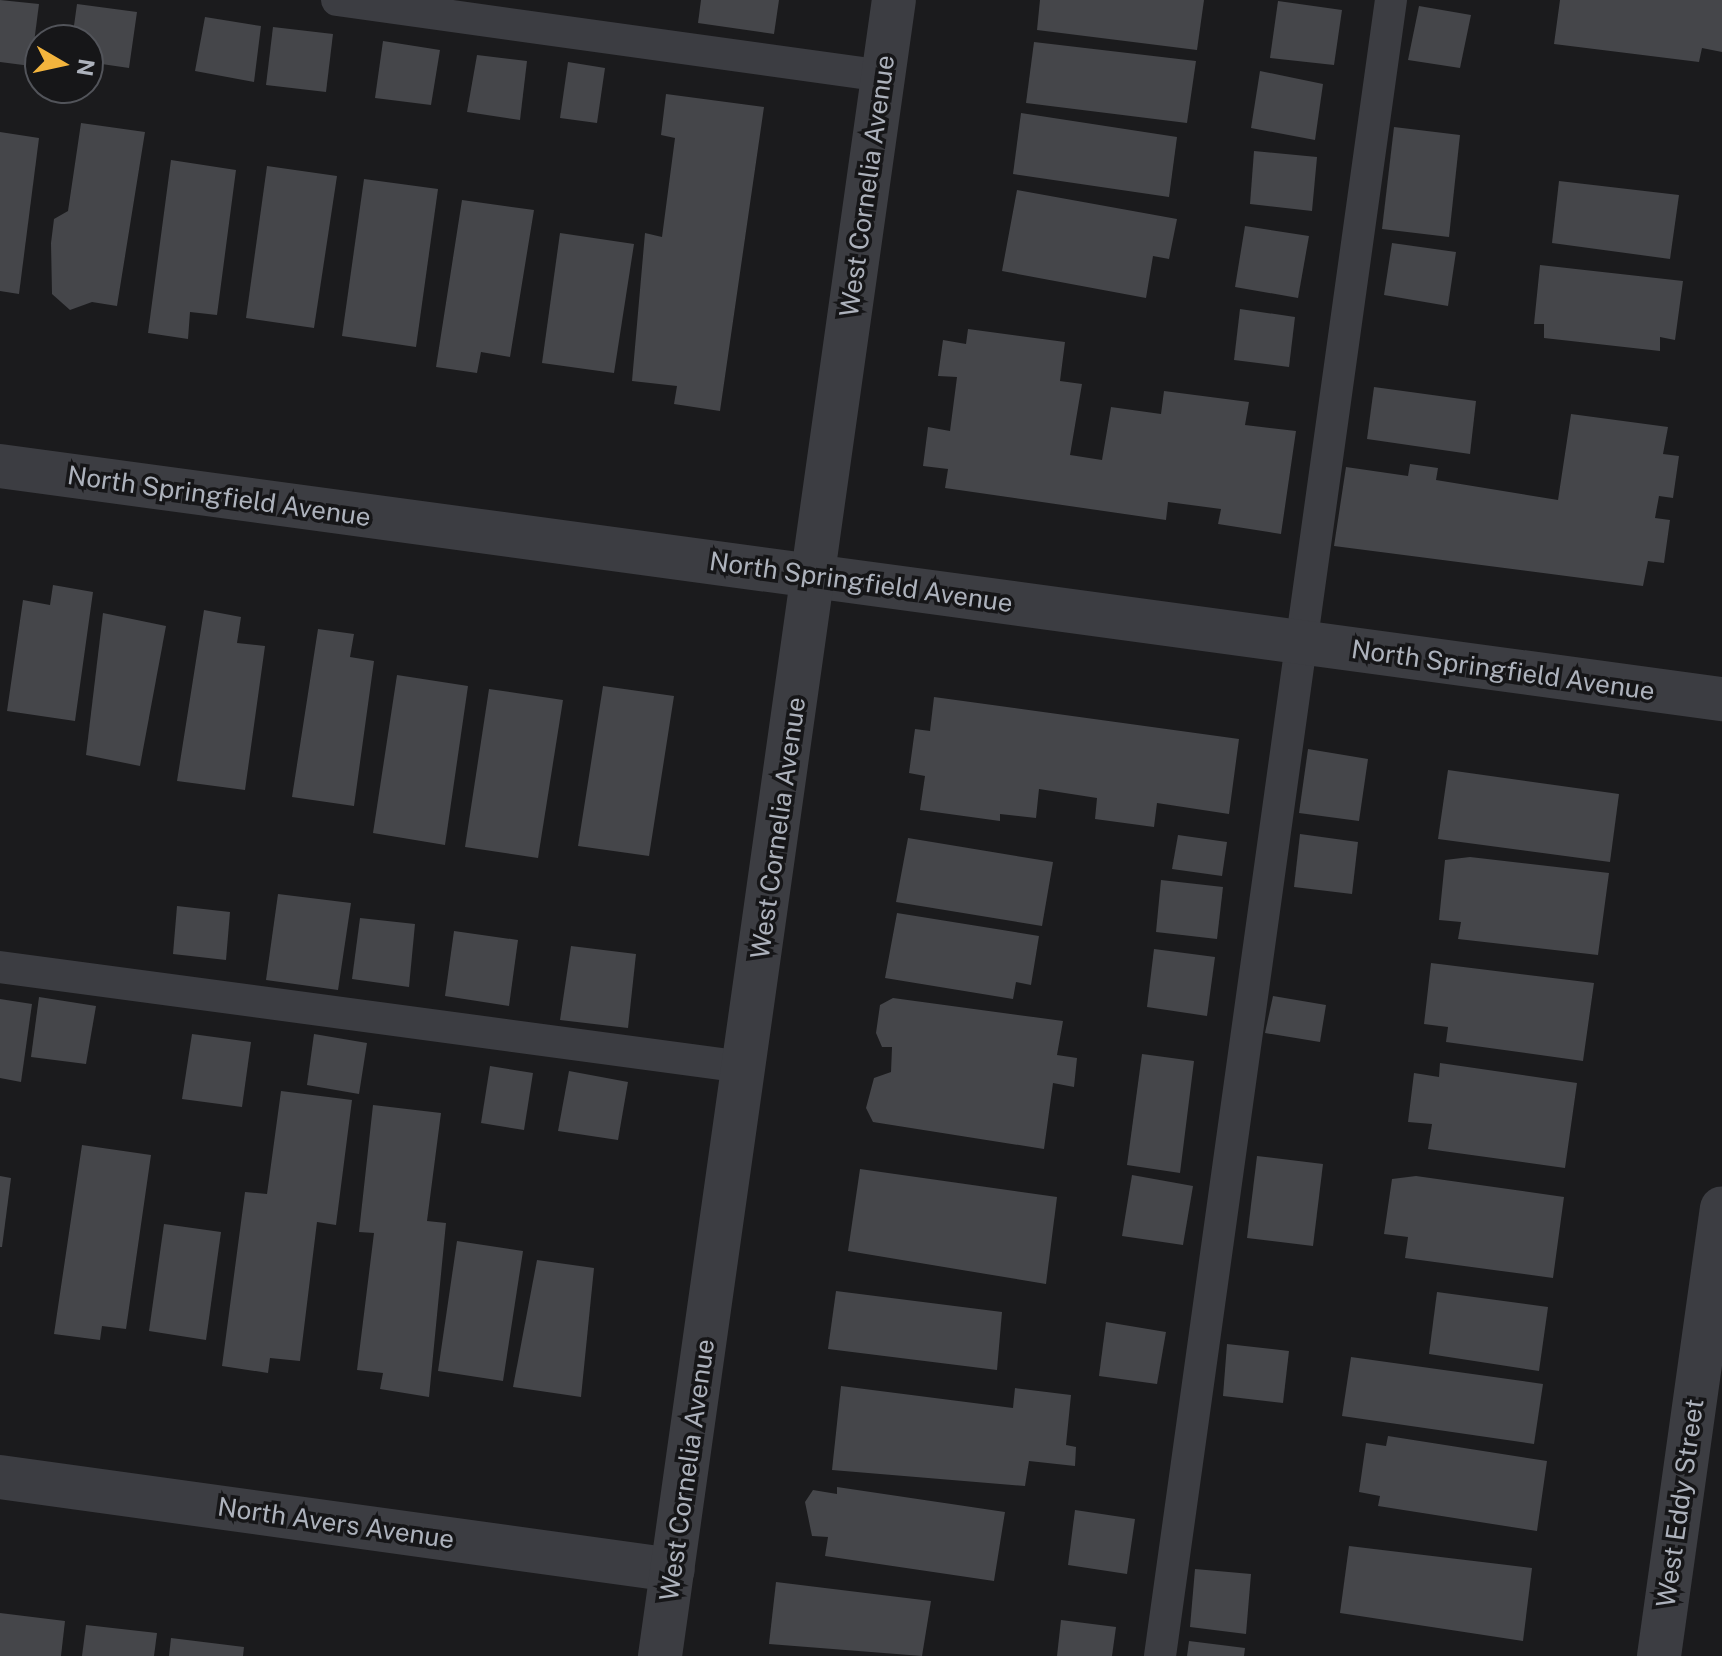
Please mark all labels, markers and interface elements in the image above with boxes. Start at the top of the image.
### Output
north arrow [24,24,104,104]
street label: West Cornelia Avenue [833,53,901,319]
text: N [72,57,100,78]
street label: North Springfield Avenue [65,459,373,533]
street label: North Springfield Avenue [707,545,1015,619]
street label: North Springfield Avenue [1349,633,1657,707]
street label: West Cornelia Avenue [744,695,812,961]
street label: West Cornelia Avenue [653,1337,721,1603]
street label: West Eddy Street [1650,1397,1710,1609]
street label: North Avers Avenue [216,1491,456,1555]

